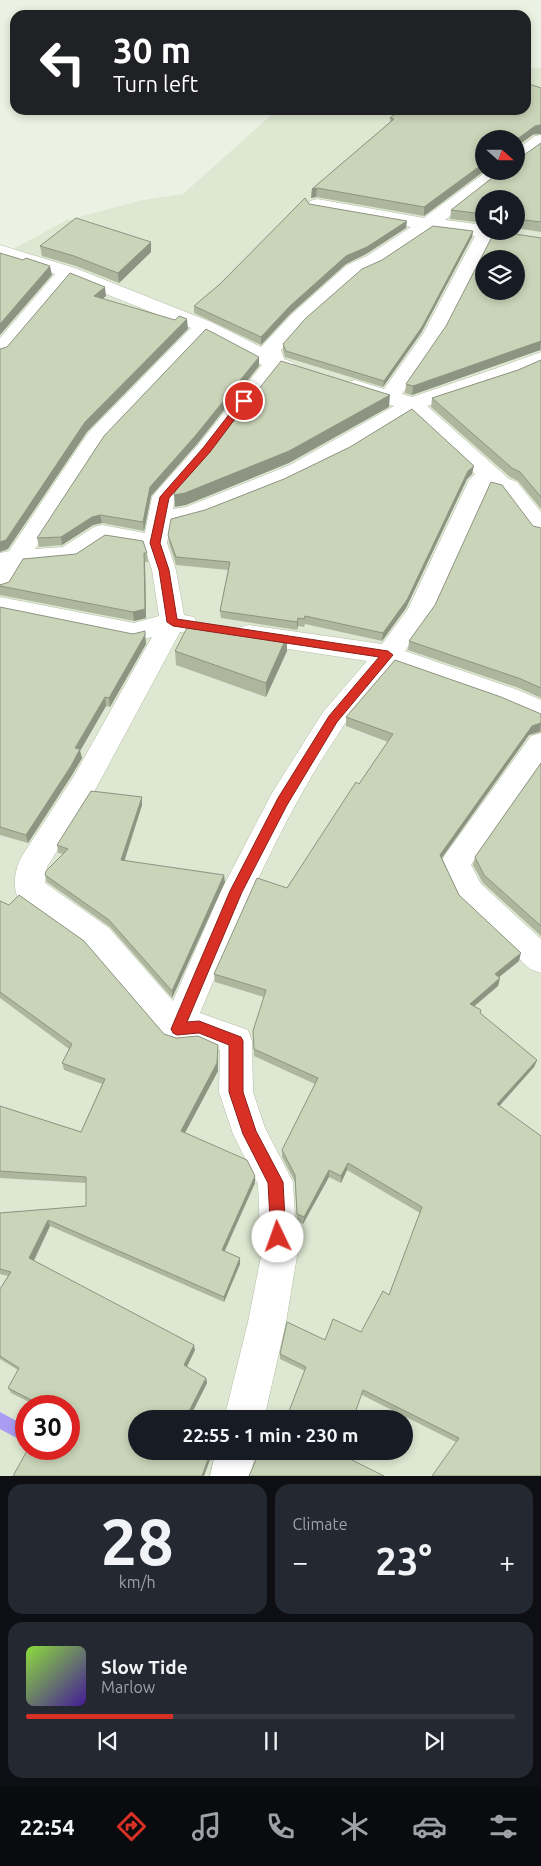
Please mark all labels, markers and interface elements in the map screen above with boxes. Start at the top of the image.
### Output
icon: left [30,30,95,95]
text: 30 m [113,30,191,70]
text: Turn left [113,71,198,96]
north arrow [475,130,525,180]
map controls [475,130,525,300]
button: sound [475,190,525,240]
button: layers [475,250,525,300]
pin [223,380,265,422]
icon: arrive [230,387,258,415]
position arrow [251,1210,303,1262]
speed limit sign: 30 [15,1395,80,1460]
text: 22:55 · 1 min · 230 m [183,1424,358,1446]
text: 28 [101,1504,174,1577]
text: Climate [293,1515,348,1533]
text: 23° [376,1540,432,1582]
text: − [293,1546,308,1577]
text: + [499,1546,515,1577]
text: km/h [119,1573,156,1591]
text: Slow Tide [101,1656,188,1678]
text: Marlow [101,1678,155,1696]
icon: previous [94,1727,122,1755]
icon: pause [257,1727,285,1755]
icon: next [420,1727,448,1755]
icon: directions [114,1809,149,1844]
icon: music [189,1809,224,1844]
icon: phone [263,1809,298,1844]
icon: climate [337,1809,372,1844]
icon: car [412,1809,447,1844]
icon: filters [486,1809,521,1844]
text: 22:54 [20,1814,75,1839]

